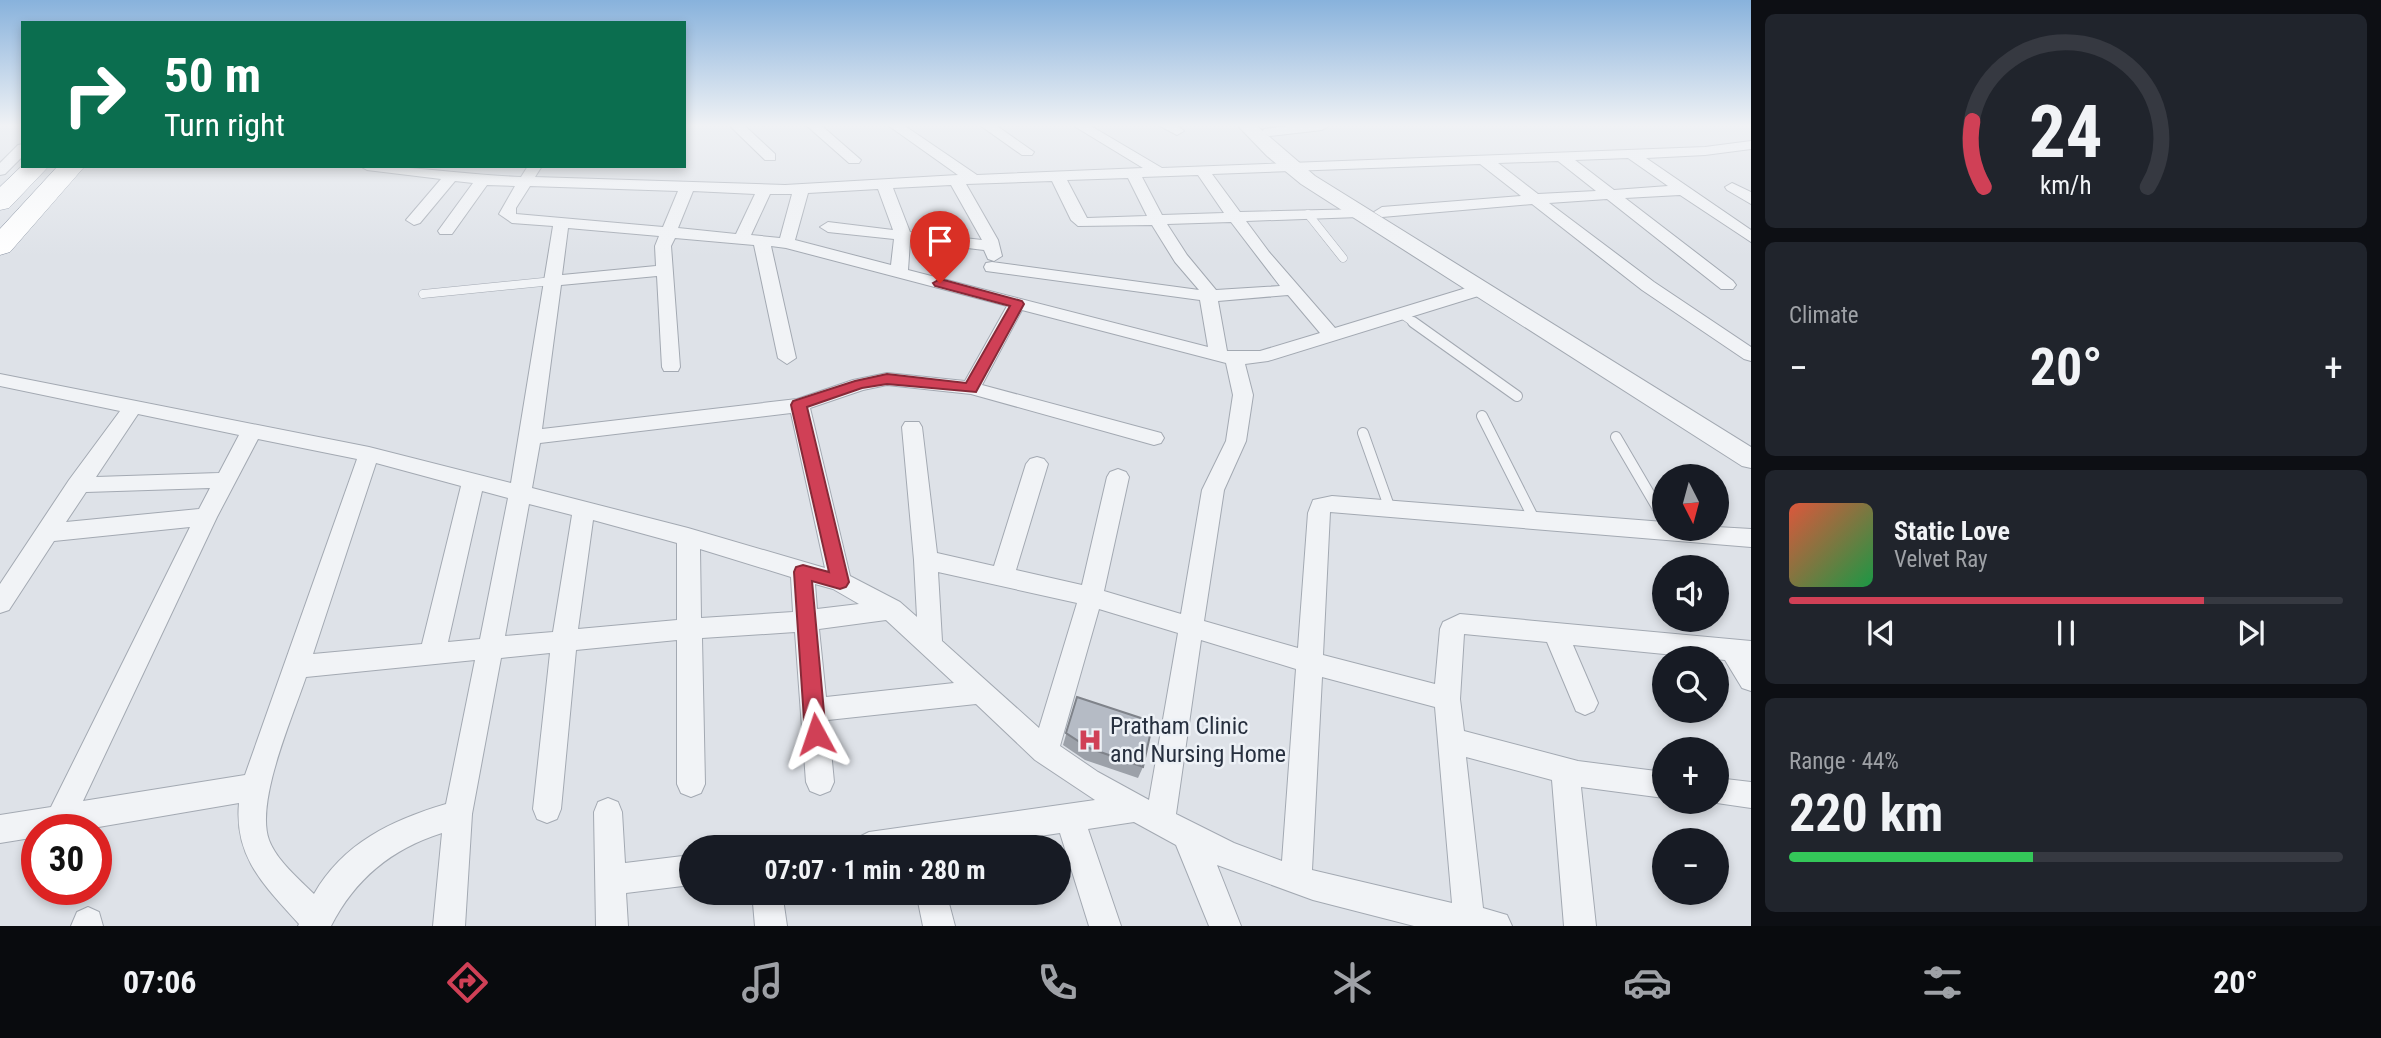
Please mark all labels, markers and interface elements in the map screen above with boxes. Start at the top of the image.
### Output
text: 50 m [164,47,261,104]
icon: right [49,49,140,140]
text: 24 [2029,89,2103,175]
text: Turn right [164,106,285,144]
text: km/h [2040,171,2092,200]
pin [910,211,970,283]
icon: arrive [921,222,959,260]
text: Climate [1789,302,1859,329]
text: 20° [2030,337,2102,398]
text: − [1789,346,1808,390]
text: + [2324,346,2343,390]
north arrow [1652,464,1729,541]
map controls [1652,464,1729,905]
text: Static Love [1894,516,2010,546]
text: Velvet Ray [1894,546,1988,573]
button: sound [1652,555,1729,632]
icon: previous [1862,614,1900,652]
icon: pause [2047,614,2085,652]
icon: next [2232,614,2270,652]
button: search [1652,646,1729,723]
position arrow [779,697,853,771]
place label: Pratham Clinic and Nursing Home [1110,712,1286,768]
hospital icon: Pratham Clinic and Nursing Home [1076,726,1104,754]
button: + [1652,737,1729,814]
text: Range · 44% [1789,748,1899,775]
text: 220 km [1789,783,1943,844]
speed limit sign: 30 [21,814,112,905]
button: − [1652,828,1729,905]
text: 07:07 · 1 min · 280 m [765,855,985,885]
icon: directions [443,958,492,1007]
icon: music [738,958,787,1007]
icon: phone [1033,958,1082,1007]
icon: climate [1328,958,1377,1007]
icon: car [1623,958,1672,1007]
icon: filters [1918,958,1967,1007]
text: 07:06 [123,963,196,1001]
text: 20° [2213,963,2258,1001]

